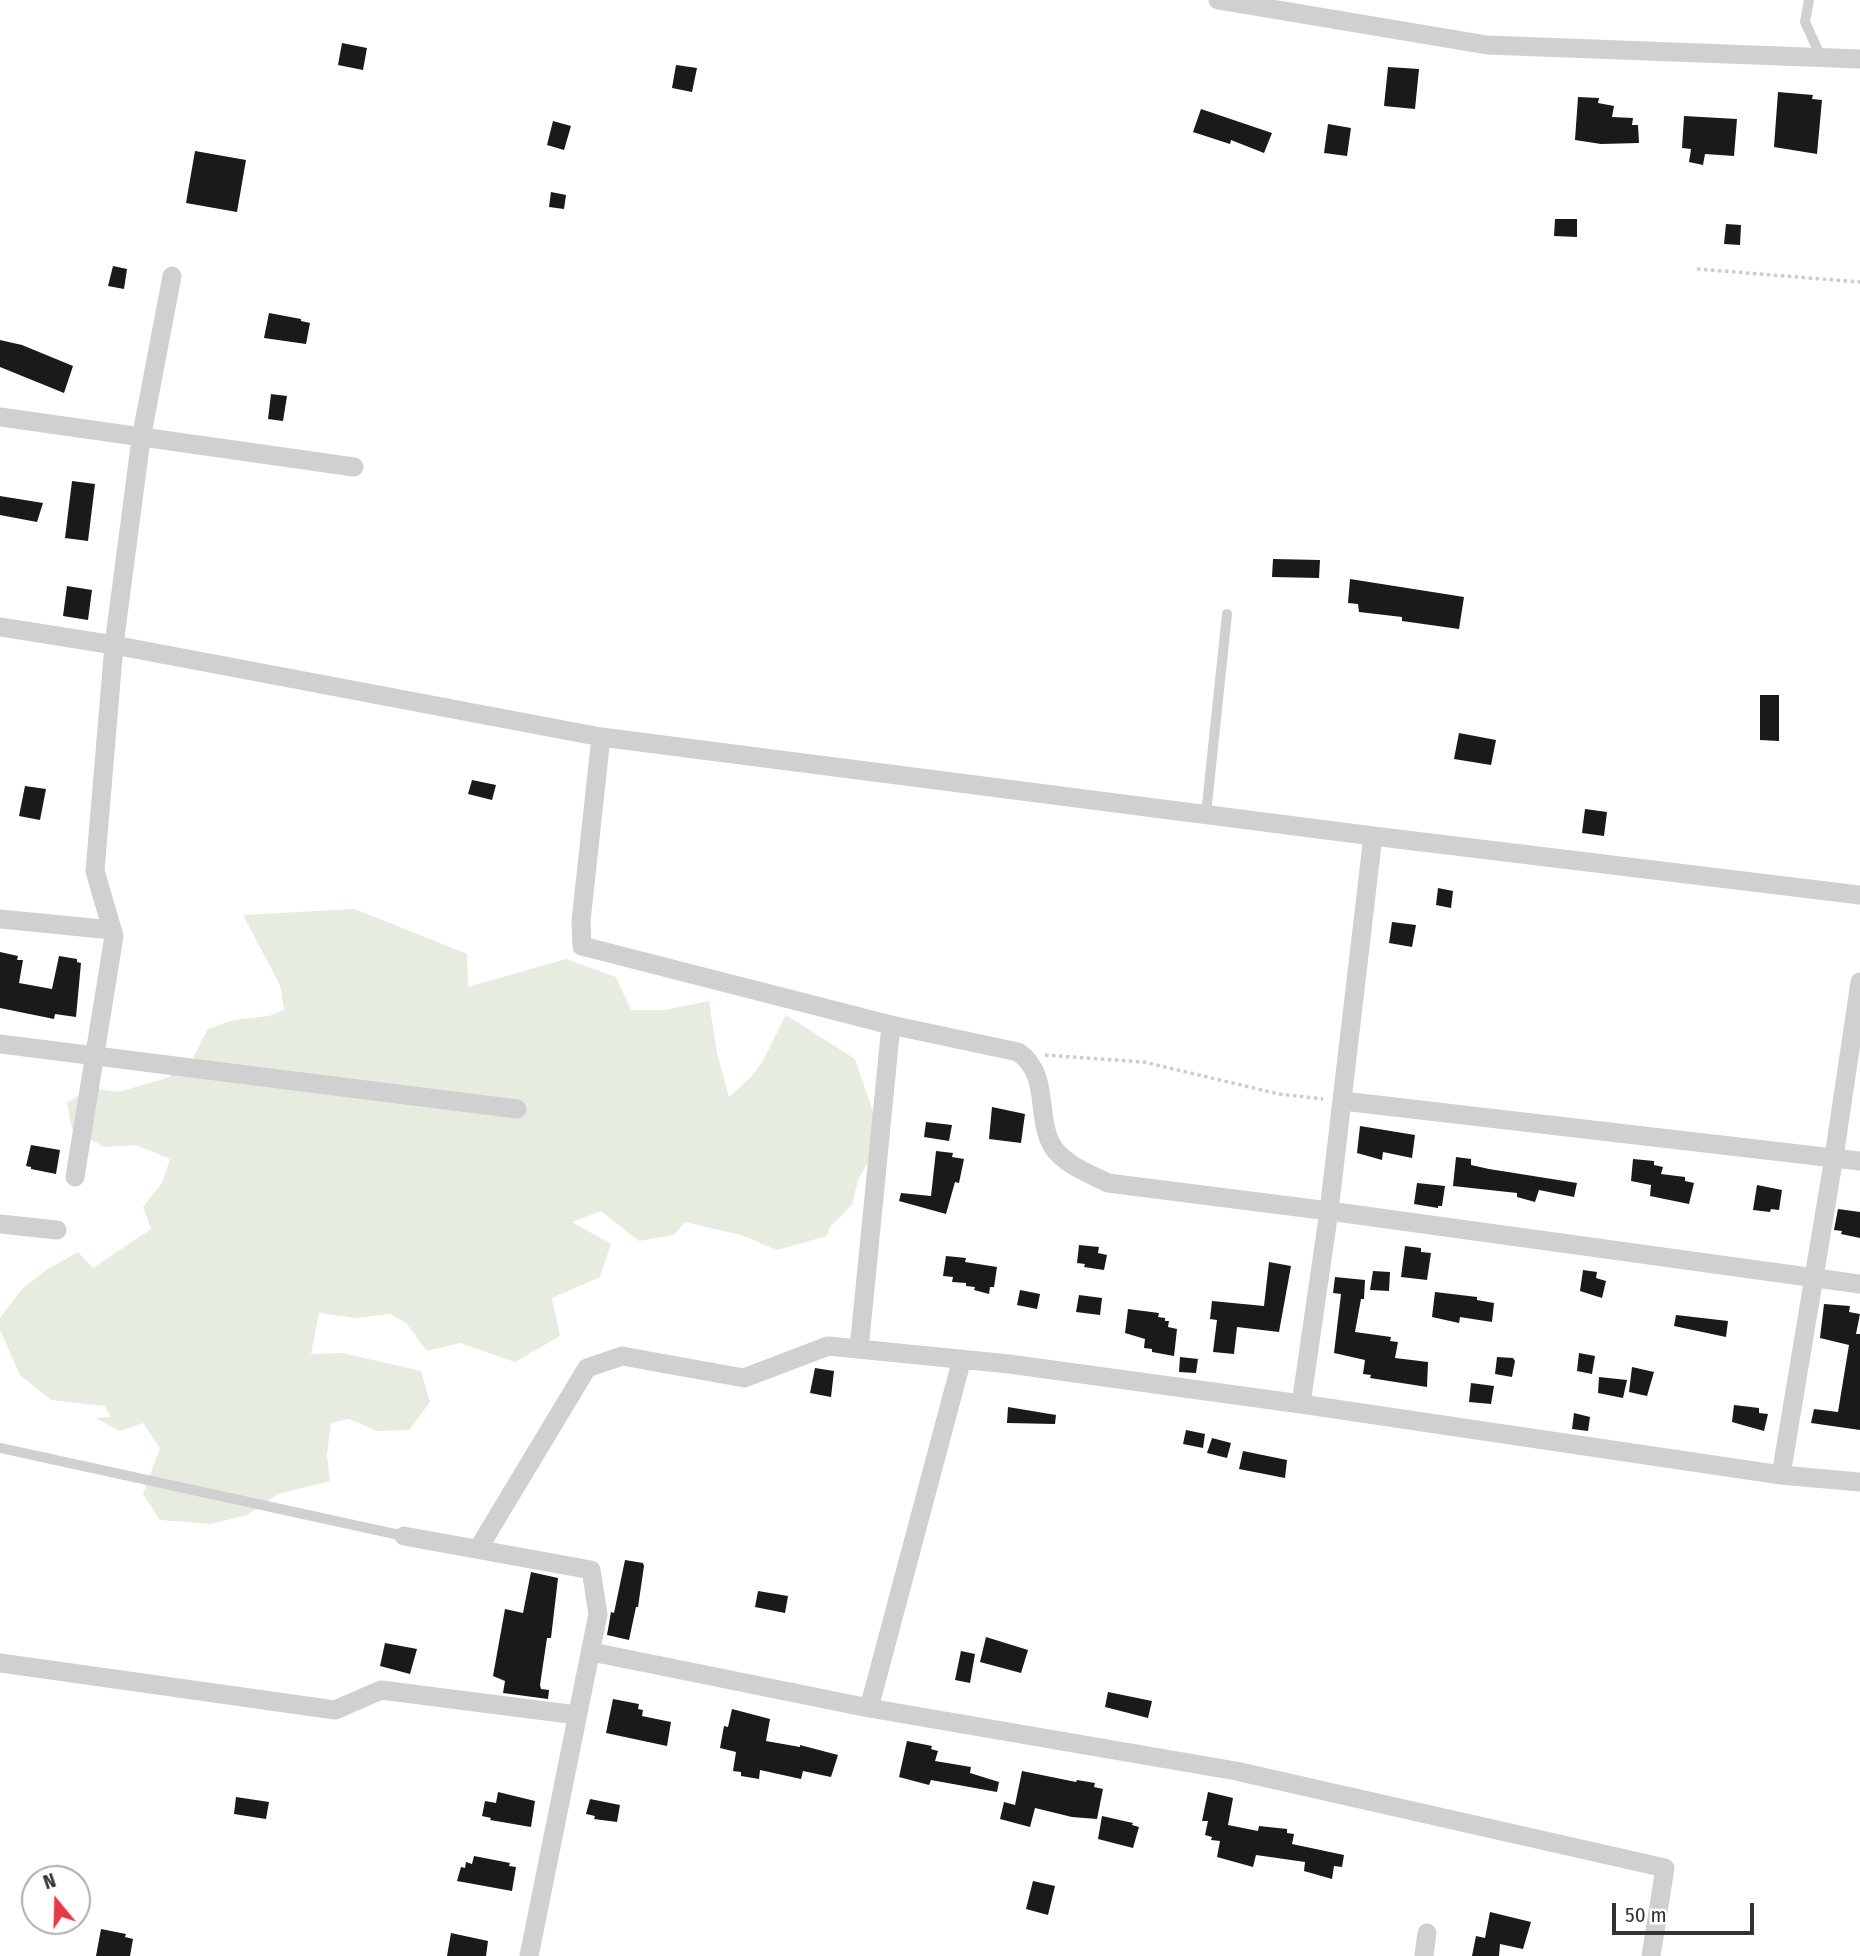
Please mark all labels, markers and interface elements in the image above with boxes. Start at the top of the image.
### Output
north arrow [21,1865,91,1935]
text: N [41,1869,59,1894]
scale bar [1615,1890,1757,1934]
text: 50 m [1625,1902,1667,1928]

